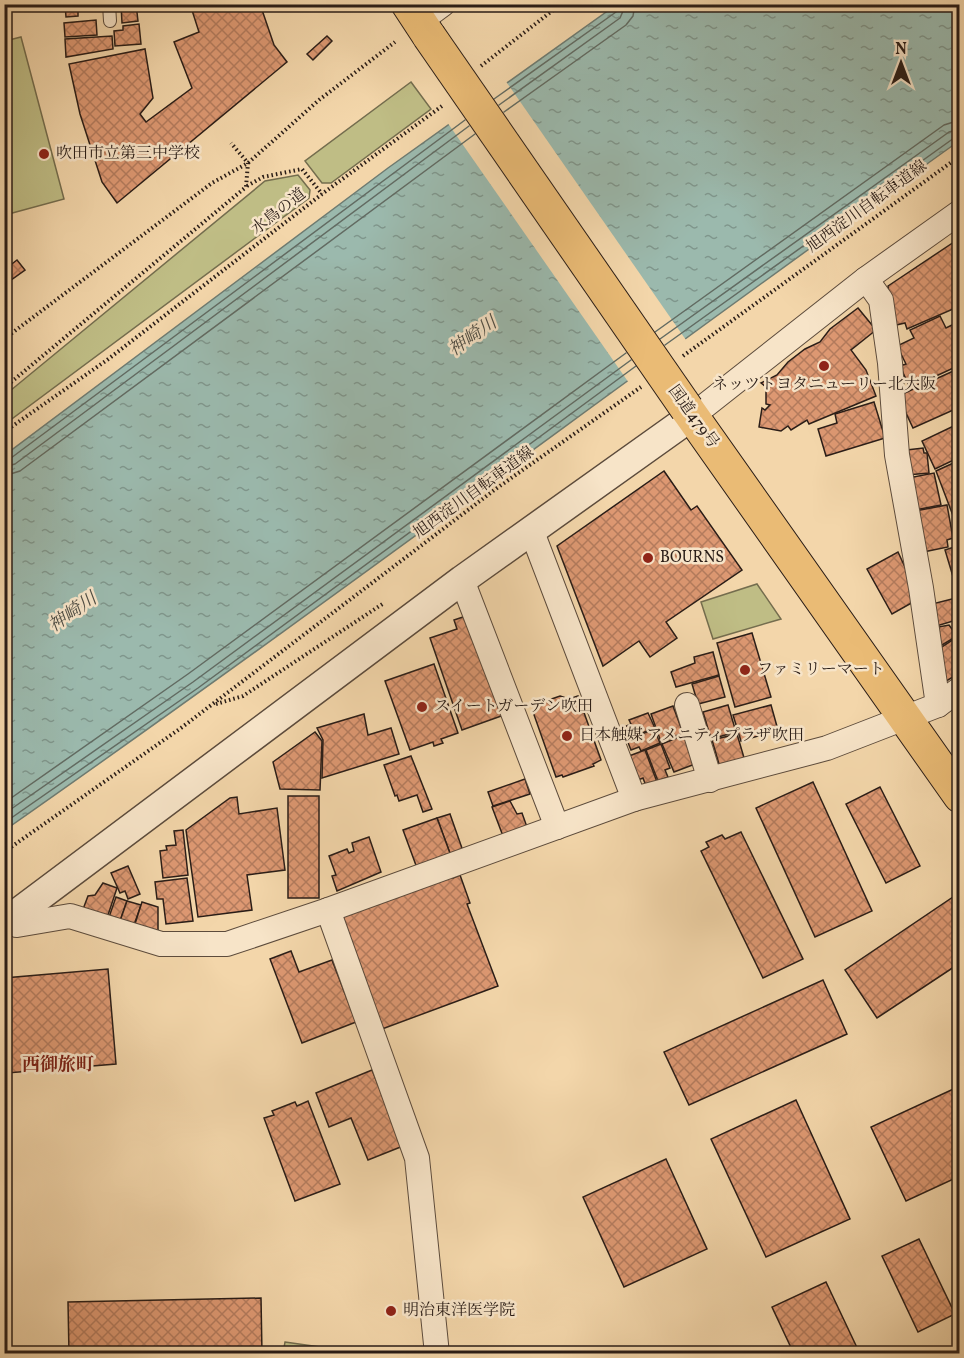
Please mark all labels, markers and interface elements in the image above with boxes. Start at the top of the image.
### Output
north arrow [871,33,931,93]
text: N [895,39,907,61]
place label: 吹田市立第三中学校 [56,143,200,165]
marker: 吹田市立第三中学校 [37,147,51,161]
street label: 旭西淀川自転車道線 [802,156,932,258]
street label: 水鳥の道 [247,184,311,240]
water label: 神崎川 [444,310,504,363]
marker: ネッツトヨタニューリー北大阪 [817,359,831,373]
place label: ネッツトヨタニューリー北大阪 [712,374,936,396]
street label: 国道479号 [663,381,723,453]
street label: 旭西淀川自転車道線 [409,442,539,544]
place label: BOURNS [660,547,724,569]
marker: BOURNS [641,551,655,565]
water label: 神崎川 [44,586,104,639]
place label: ファミリーマート [757,659,885,681]
marker: ファミリーマート [738,663,752,677]
place label: スイートガーデン吹田 [434,696,593,718]
marker: スイートガーデン吹田 [415,700,429,714]
place label: 日本触媒 アメニティプラザ吹田 [579,725,804,747]
marker: 日本触媒 アメニティプラザ吹田 [560,729,574,743]
district label: 西御旅町 [22,1053,94,1078]
place label: 明治東洋医学院 [403,1300,515,1322]
marker: 明治東洋医学院 [384,1304,398,1318]

